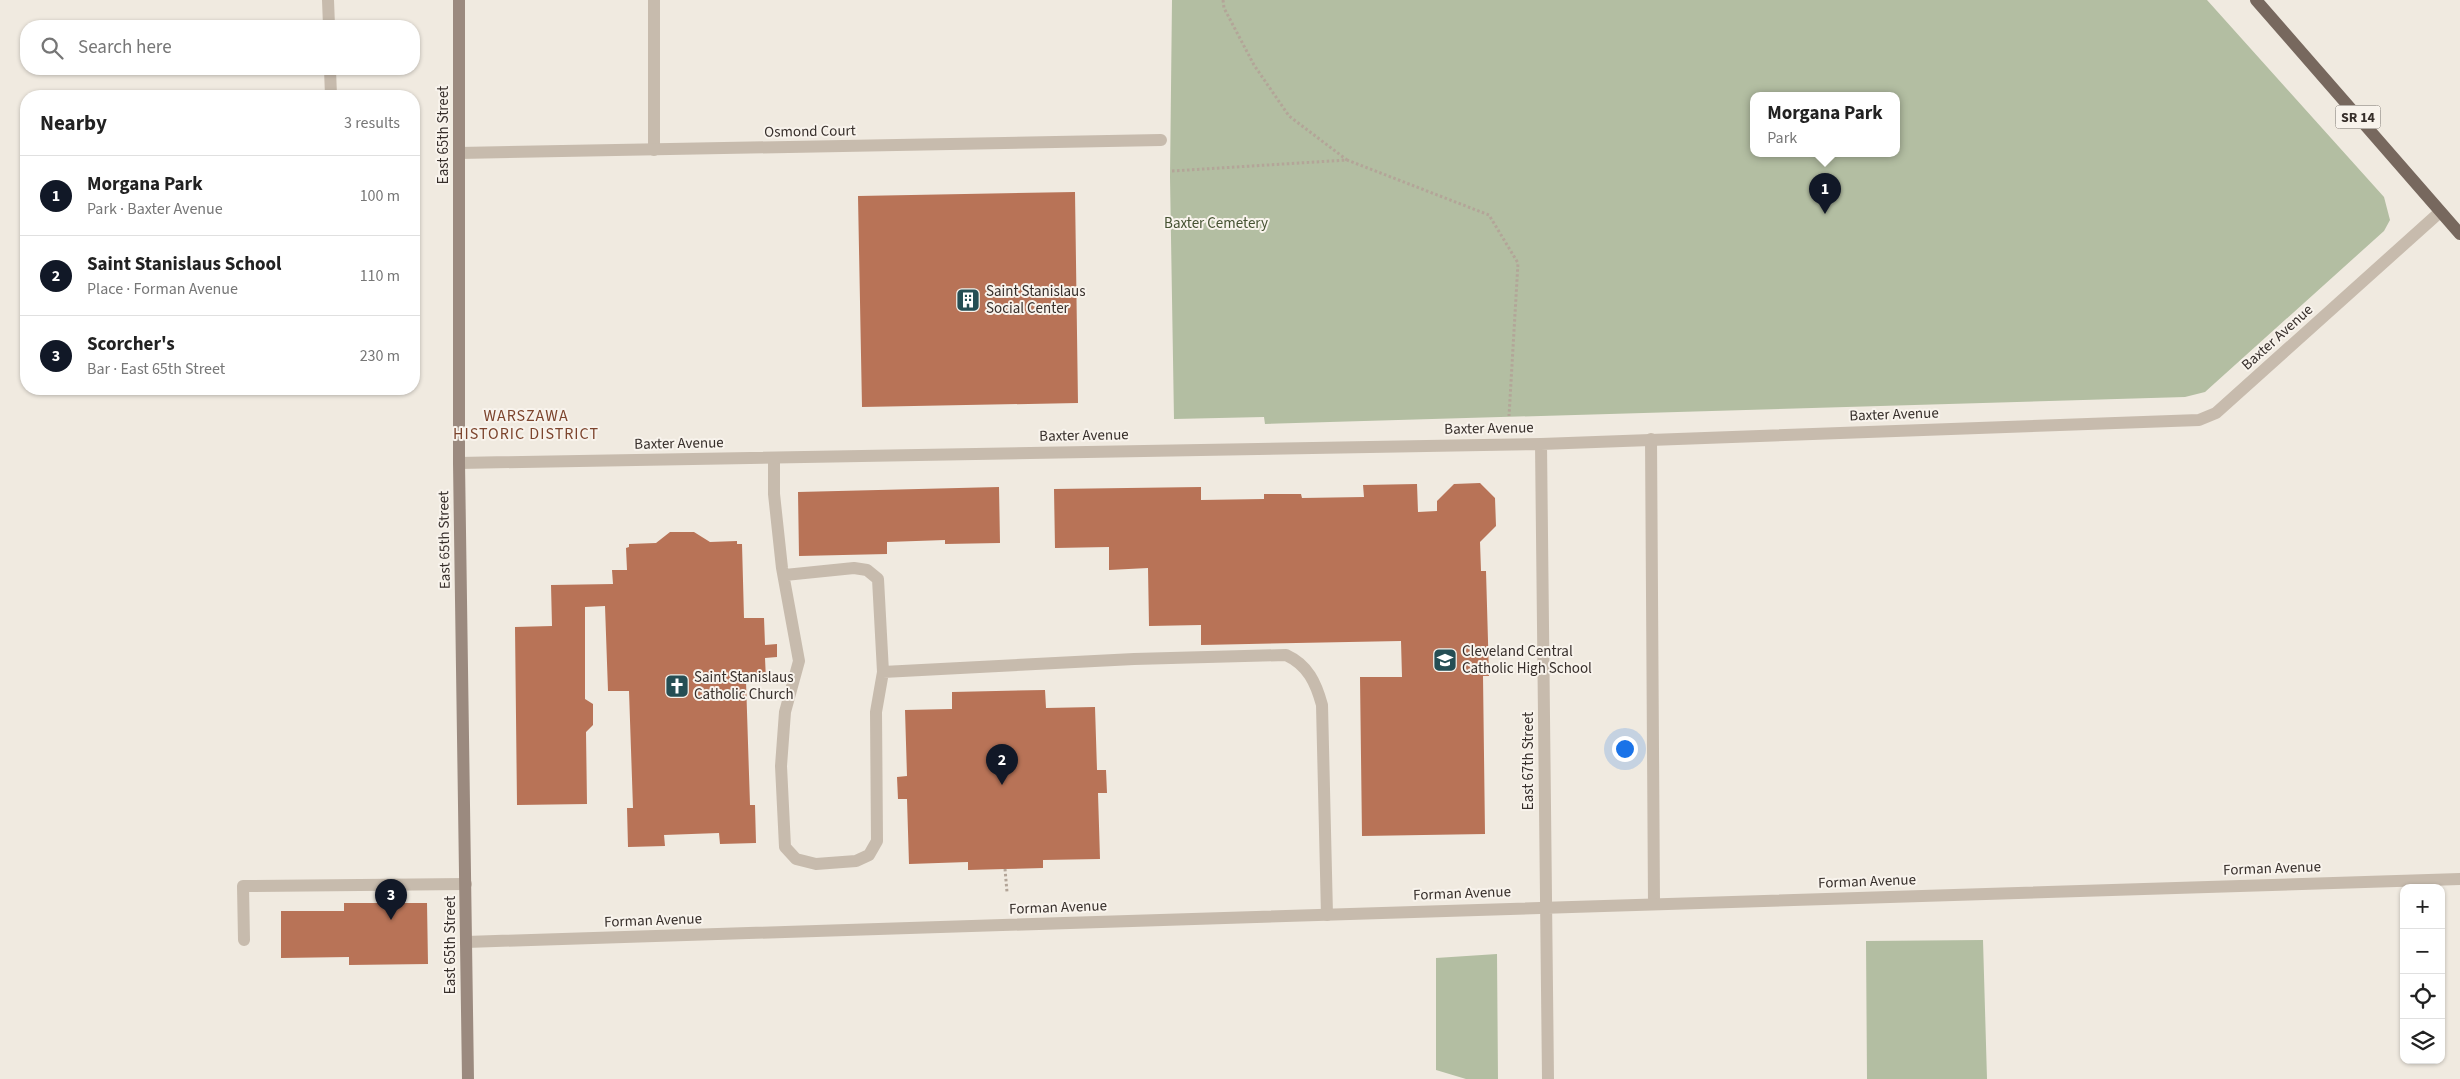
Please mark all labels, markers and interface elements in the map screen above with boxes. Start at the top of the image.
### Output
search box [20,20,420,75]
icon: search [38,34,66,62]
text: Search here [78,34,172,61]
street label: East 65th Street [433,86,454,184]
popup [1750,92,1900,157]
text: Morgana Park [1767,100,1883,127]
road number: SR 14 [2336,105,2380,128]
text: Nearby [40,108,107,138]
text: 3 results [344,112,400,134]
street label: Osmond Court [764,120,856,143]
text: Park [1767,127,1797,149]
text: Morgana Park [87,171,203,198]
pin: 1 [1809,173,1841,214]
text: 1 [52,185,60,207]
text: 100 m [360,185,400,207]
text: Park · Baxter Avenue [87,198,223,220]
park label: Baxter Cemetery [1164,213,1268,234]
text: Saint Stanislaus School [87,251,282,278]
text: 2 [52,265,60,287]
text: 110 m [360,265,400,287]
text: Place · Forman Avenue [87,278,238,300]
place label: Saint Stanislaus Social Center [986,281,1086,319]
building icon: Saint Stanislaus Social Center [955,287,981,313]
street label: Baxter Avenue [2237,300,2318,375]
text: Scorcher's [87,331,175,358]
text: 3 [52,345,60,367]
text: 230 m [360,345,400,367]
text: Bar · East 65th Street [87,358,225,380]
street label: Baxter Avenue [1849,402,1939,427]
district label: WARSZAWA HISTORIC DISTRICT [453,405,599,445]
street label: Baxter Avenue [1444,417,1534,440]
street label: Baxter Avenue [1039,424,1129,447]
street label: Baxter Avenue [634,432,724,455]
street label: East 65th Street [433,491,456,589]
place label: Cleveland Central Catholic High School [1462,641,1592,679]
school or university icon: Cleveland Central Catholic High School [1432,647,1458,673]
place label: Saint Stanislaus Catholic Church [694,667,794,705]
church icon: Saint Stanislaus Catholic Church [664,673,690,699]
street label: East 67th Street [1518,712,1539,810]
your location [1612,736,1638,762]
pin: 2 [986,744,1018,785]
street label: Forman Avenue [2223,856,2321,881]
street label: Forman Avenue [1818,869,1916,894]
pin: 3 [375,879,407,920]
street label: Forman Avenue [1413,881,1511,906]
map controls [2400,884,2445,1064]
button: + [2400,884,2445,929]
street label: Forman Avenue [1009,895,1107,920]
street label: East 65th Street [440,896,461,994]
street label: Forman Avenue [604,908,702,933]
button: − [2400,929,2445,974]
button: locate [2400,974,2445,1019]
button: layers [2400,1019,2445,1064]

